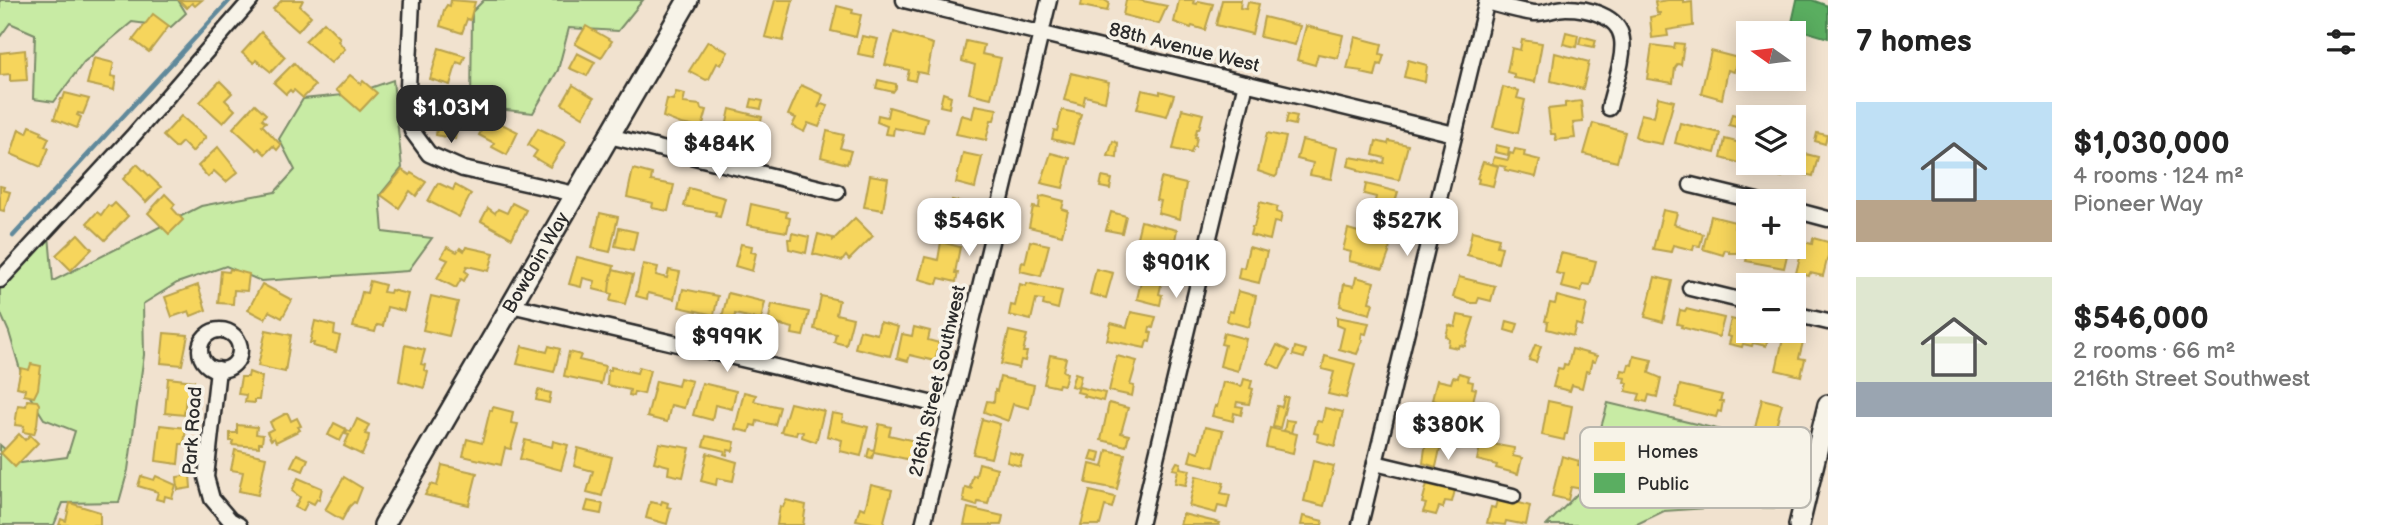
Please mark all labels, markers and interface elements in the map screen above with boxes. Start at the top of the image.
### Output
street label: 88th Avenue West [1106,18,1262,78]
north arrow [1736,21,1806,91]
map controls [1736,21,1806,343]
icon: filters [2322,23,2360,61]
text: 7 homes [1856,24,1972,60]
pin: $1.03M [394,86,508,145]
text: $1.03M [412,94,490,122]
button: layers [1736,105,1806,175]
pin: $484K [670,122,768,181]
text: $1,030,000 [2073,126,2230,162]
text: $484K [683,130,755,158]
icon: home [1912,130,1996,214]
text: 4 rooms · 124 m² [2073,162,2244,190]
button: + [1736,189,1806,259]
text: Pioneer Way [2073,190,2203,218]
pin: $546K [920,198,1018,258]
pin: $527K [1358,198,1456,258]
text: $546K [933,207,1005,235]
text: $527K [1372,207,1442,235]
street label: Bowdoin Way [498,208,574,318]
pin: $901K [1127,240,1225,300]
text: $901K [1142,249,1210,277]
button: − [1736,273,1806,343]
street label: 216th Street Southwest [905,283,971,479]
text: $546,000 [2073,301,2209,337]
icon: home [1912,305,1996,389]
pin: $999K [678,314,776,374]
text: $999K [691,323,763,351]
text: 2 rooms · 66 m² [2073,337,2235,365]
text: 216th Street Southwest [2073,365,2310,393]
street label: Park Road [178,386,208,476]
pin: $380K [1399,402,1497,462]
text: $380K [1412,411,1484,439]
legend [1580,427,1811,508]
text: Homes [1637,441,1698,464]
text: Public [1637,473,1689,496]

